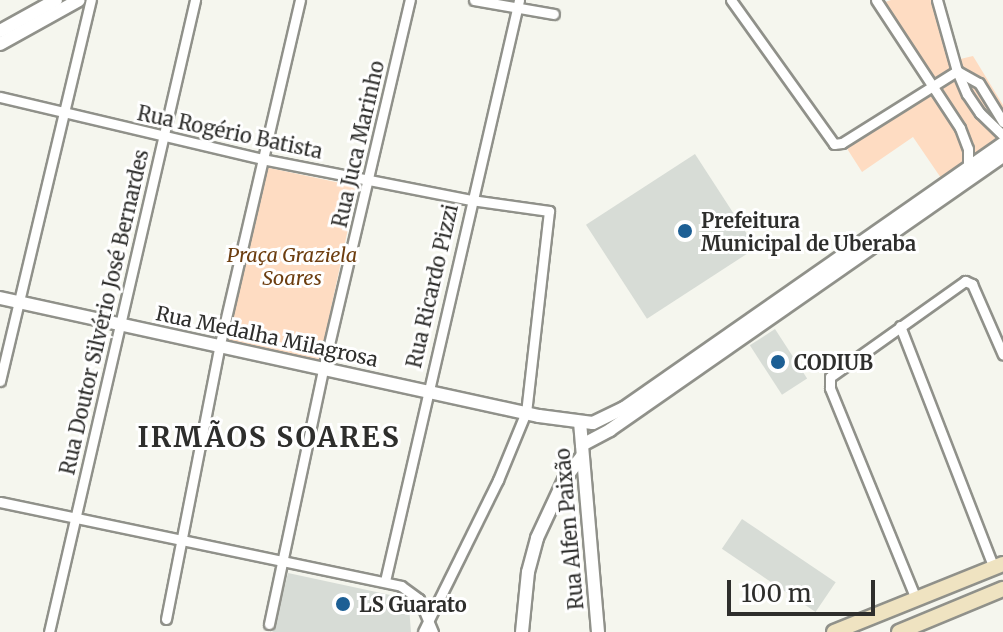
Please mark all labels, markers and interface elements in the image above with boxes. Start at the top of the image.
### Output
street label: Rua Juca Marinho [327,58,389,230]
street label: Rua Rogério Batista [135,101,325,163]
street label: Rua Doutor Silvério José Bernardes [55,147,153,477]
street label: Rua Ricardo Pizzi [401,202,463,370]
place label: Prefeitura Municipal de Uberaba [701,208,916,255]
marker: Prefeitura Municipal de Uberaba [676,222,694,240]
park label: Praça Graziela Soares [227,243,357,290]
street label: Rua Medalha Milagrosa [154,301,380,371]
place label: CODIUB [794,350,873,374]
marker: CODIUB [769,353,787,371]
district label: IRMÃOS SOARES [137,420,401,454]
street label: Rua Alfen Paixão [550,447,588,611]
scale bar [731,564,879,614]
text: 100 m [741,578,811,609]
place label: LS Guarato [359,592,467,616]
marker: LS Guarato [334,595,352,613]

